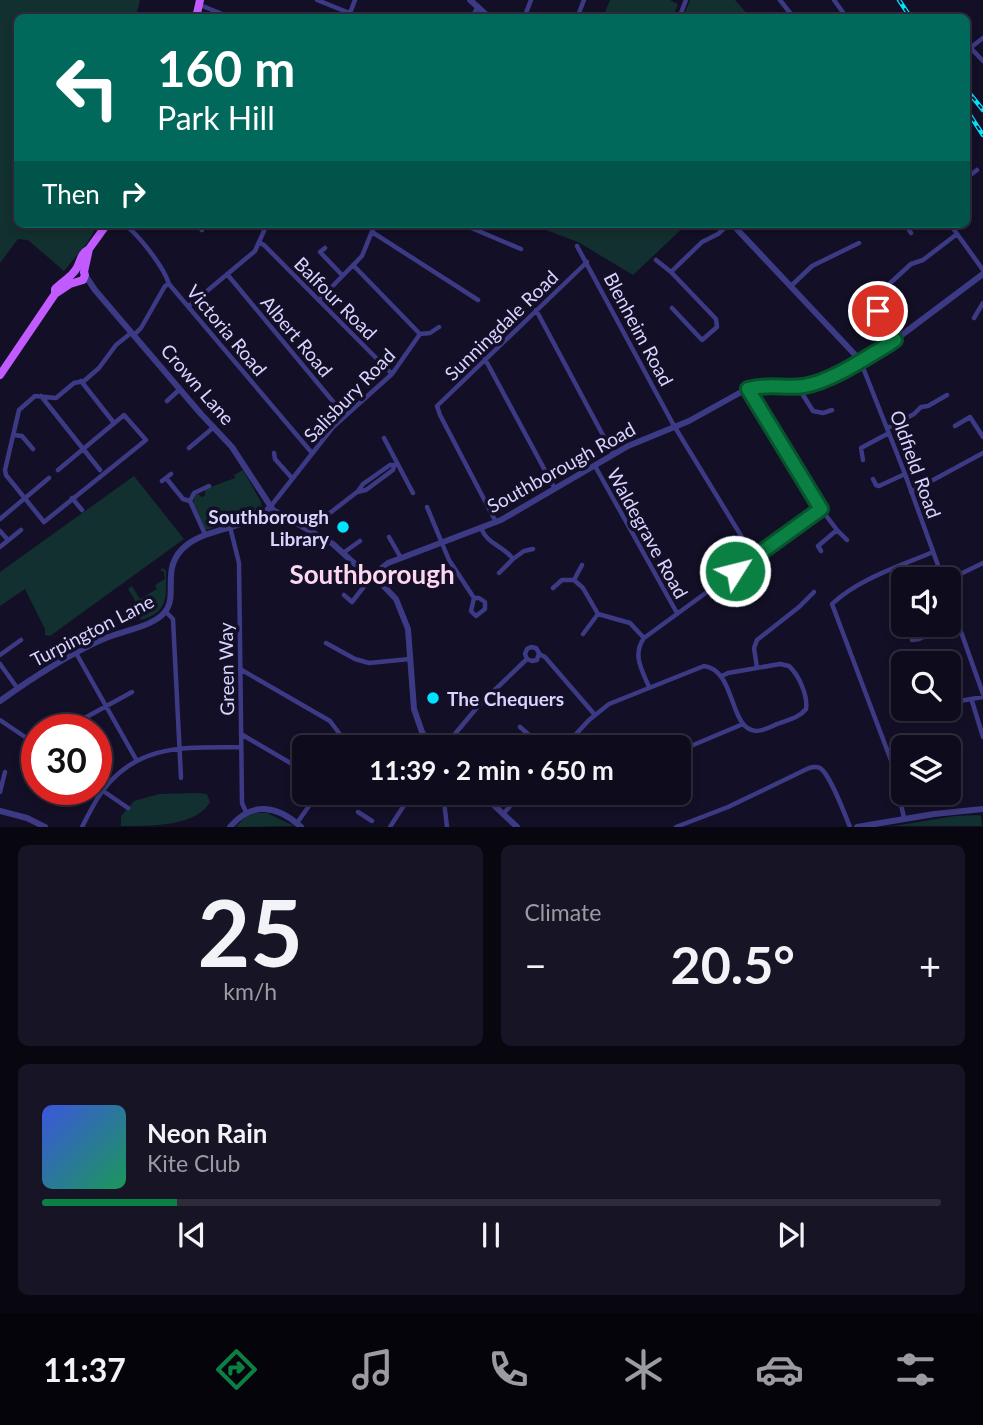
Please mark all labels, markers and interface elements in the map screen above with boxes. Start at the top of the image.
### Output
text: 160 m [157,39,295,97]
icon: left [42,42,133,133]
text: Park Hill [157,98,275,137]
icon: right [114,175,152,213]
text: Then [42,178,100,210]
street label: Balfour Road [290,252,382,344]
street label: Sunningdale Road [440,265,562,385]
street label: Blenheim Road [599,268,679,390]
street label: Victoria Road [182,280,272,380]
pin [848,281,908,341]
street label: Albert Road [256,291,338,381]
icon: arrive [859,292,897,330]
street label: Crown Lane [157,339,239,429]
street label: Salisbury Road [299,343,399,447]
street label: Oldfield Road [886,407,946,521]
street label: Southborough Road [483,417,639,517]
street label: Waldegrave Road [603,464,693,602]
place label: Southborough Library [208,505,330,550]
marker: Southborough Library [335,519,351,535]
position arrow [698,534,772,608]
district label: Southborough [289,558,455,590]
map controls [891,567,961,805]
button: sound [891,567,961,637]
street label: Turpington Lane [27,589,157,671]
street label: Green Way [214,622,238,716]
button: search [891,651,961,721]
place label: The Chequers [447,687,564,710]
marker: The Chequers [425,690,441,706]
speed limit sign: 30 [21,714,112,805]
button: layers [891,735,961,805]
text: 11:39 · 2 min · 650 m [369,754,614,786]
text: 25 [197,877,303,986]
text: Climate [525,898,601,926]
text: 20.5° [671,933,795,995]
text: − [525,942,547,988]
text: + [919,942,941,988]
text: km/h [223,977,277,1005]
text: Neon Rain [147,1117,267,1149]
text: Kite Club [147,1149,240,1177]
icon: previous [173,1216,211,1254]
icon: pause [472,1216,510,1254]
icon: next [772,1216,810,1254]
icon: directions [212,1345,261,1394]
icon: music [348,1345,397,1394]
icon: phone [484,1345,533,1394]
icon: climate [619,1345,668,1394]
icon: car [755,1345,804,1394]
icon: filters [891,1345,940,1394]
text: 11:37 [43,1350,126,1389]

